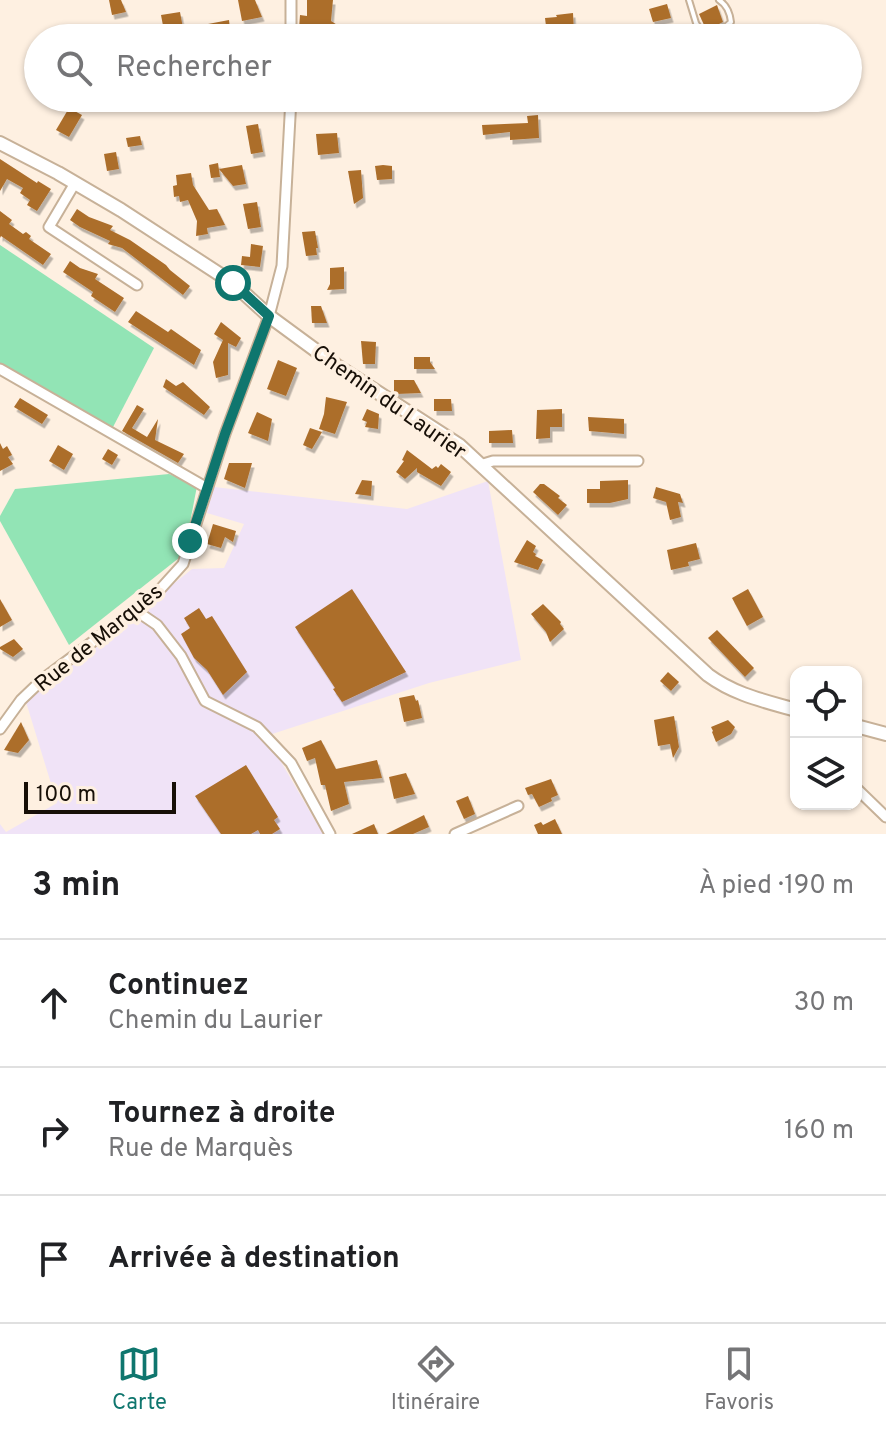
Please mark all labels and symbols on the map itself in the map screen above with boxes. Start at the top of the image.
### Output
route start [215,265,251,301]
street label: Chemin du Laurier [306,340,471,466]
route end [172,523,208,559]
street label: Rue de Marquès [30,579,169,699]
scale bar [24,778,176,814]

